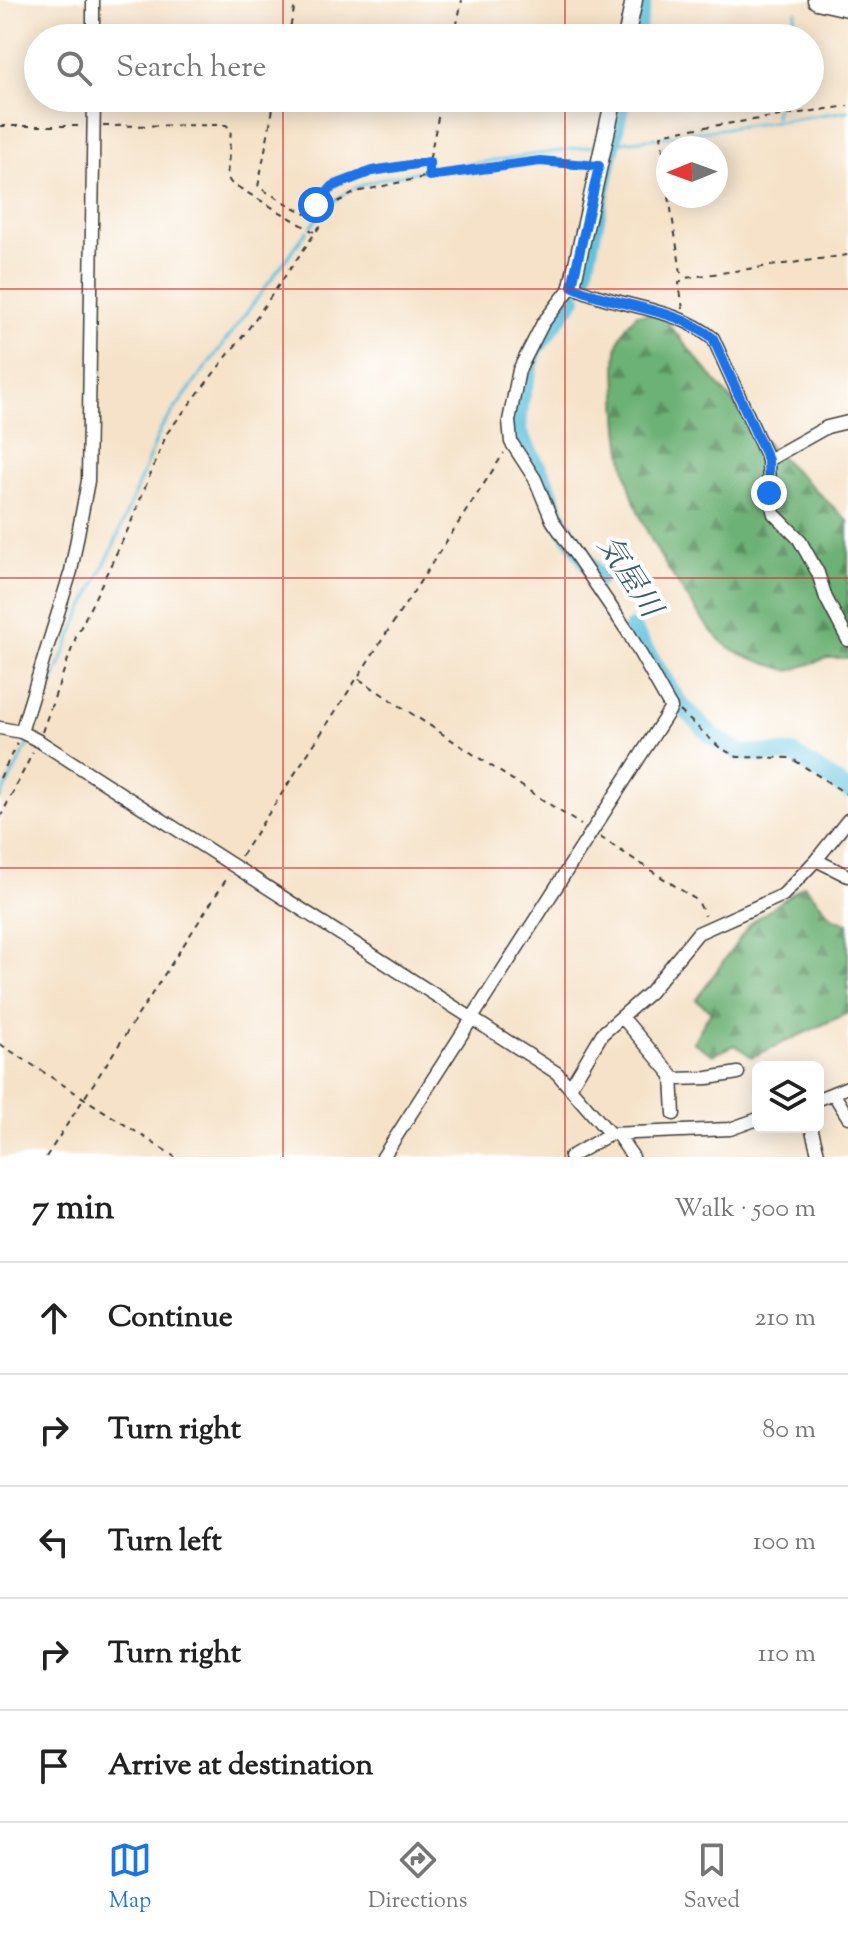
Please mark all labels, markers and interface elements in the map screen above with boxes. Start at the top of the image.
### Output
search box [24,24,824,112]
icon: search [52,46,96,90]
text: Search here [116,47,266,90]
north arrow [656,136,728,208]
route start [298,187,334,223]
route end [751,475,787,511]
water label: 気屋川 [585,528,672,629]
map controls [752,1061,824,1133]
button: layers [752,1061,824,1133]
text: 7 min [32,1185,114,1234]
text: Walk · 500 m [674,1191,816,1228]
icon: ahead [32,1296,76,1340]
text: Continue [108,1297,233,1340]
text: 210 m [754,1300,816,1337]
icon: right [32,1408,76,1452]
text: Turn right [108,1409,241,1452]
text: 80 m [762,1412,816,1449]
icon: left [32,1520,76,1564]
text: Turn left [108,1521,222,1564]
text: 100 m [753,1524,816,1561]
icon: right [32,1632,76,1676]
text: Turn right [108,1633,241,1676]
text: 110 m [758,1636,816,1673]
icon: arrive [32,1744,76,1788]
text: Arrive at destination [108,1745,373,1788]
tab: Map [108,1838,152,1918]
tab: Directions [368,1838,467,1918]
tab: Saved [683,1838,740,1918]

